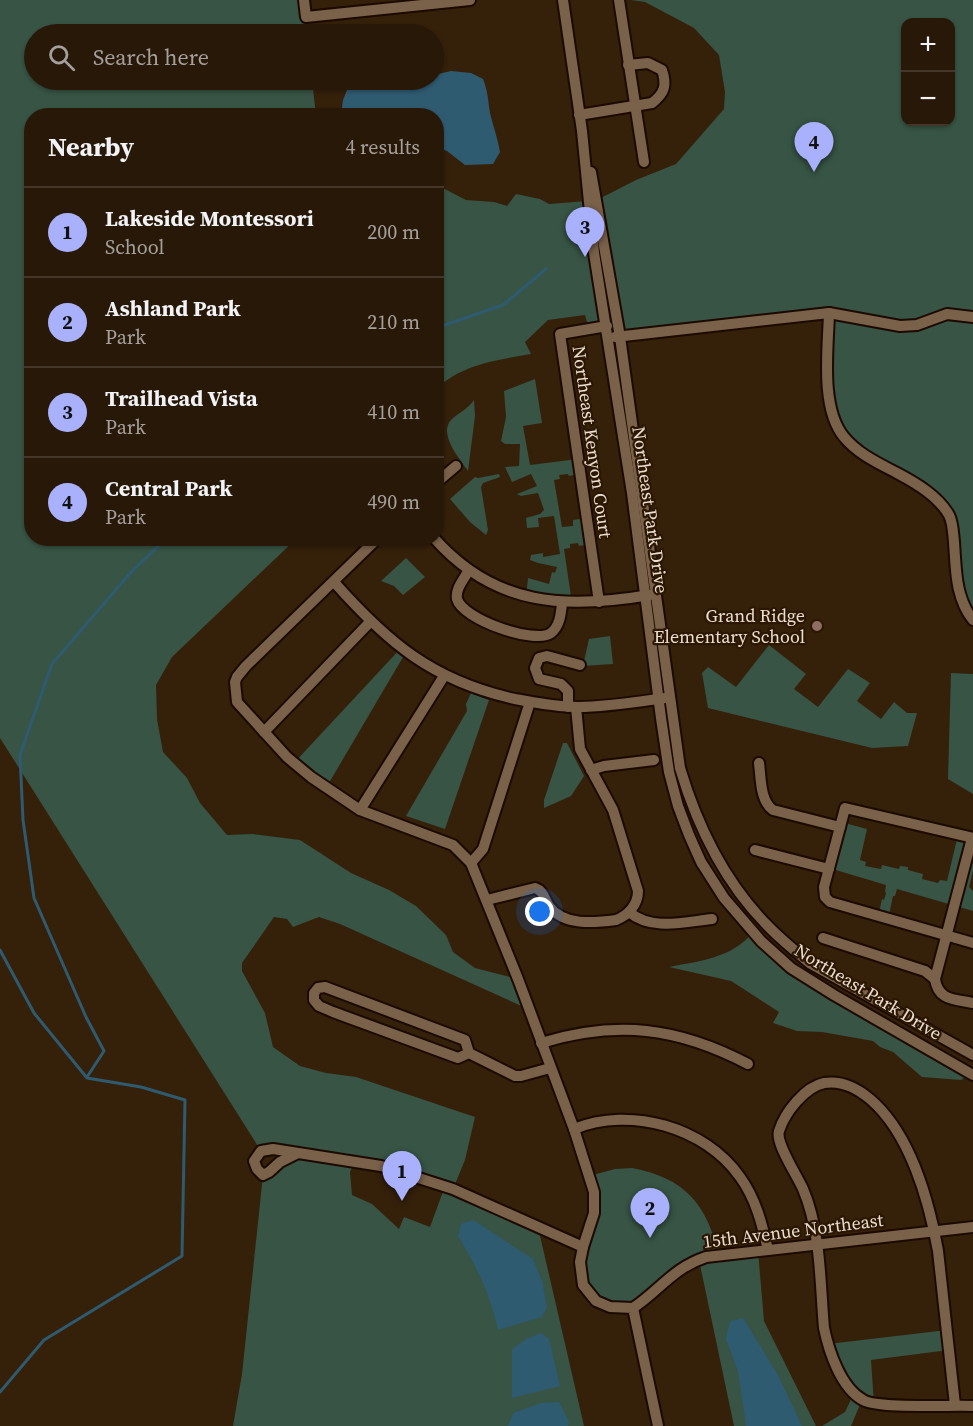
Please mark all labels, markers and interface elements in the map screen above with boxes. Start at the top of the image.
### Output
map controls [901,18,955,126]
button: + [901,18,955,72]
search box [24,24,444,90]
icon: search [45,41,78,74]
text: Search here [93,42,209,72]
button: − [901,72,955,126]
pin: 4 [794,122,834,172]
text: Nearby [48,129,134,165]
text: 4 results [345,133,420,161]
text: Lakeside Montessori [105,203,314,233]
pin: 3 [566,208,604,257]
text: 1 [62,218,73,246]
text: 200 m [367,218,420,246]
text: School [105,233,165,261]
text: Ashland Park [105,293,241,323]
text: 2 [62,308,73,336]
text: 210 m [367,308,420,336]
text: Park [105,323,146,351]
street label: Northeast Kenyon Court [567,344,618,540]
text: Trailhead Vista [105,383,258,413]
text: 3 [62,398,73,426]
text: 410 m [367,398,420,426]
text: Park [105,413,146,441]
street label: Northeast Park Drive [626,425,675,595]
text: Central Park [105,473,232,503]
text: 4 [62,488,73,516]
text: 490 m [367,488,420,516]
text: Park [105,503,146,531]
place label: Grand Ridge Elementary School [654,603,805,649]
marker: Grand Ridge Elementary School [810,619,824,633]
your location [525,897,554,926]
street label: Northeast Park Drive [790,938,947,1046]
pin: 1 [382,1152,422,1201]
pin: 2 [630,1188,670,1238]
street label: 15th Avenue Northeast [701,1207,885,1254]

